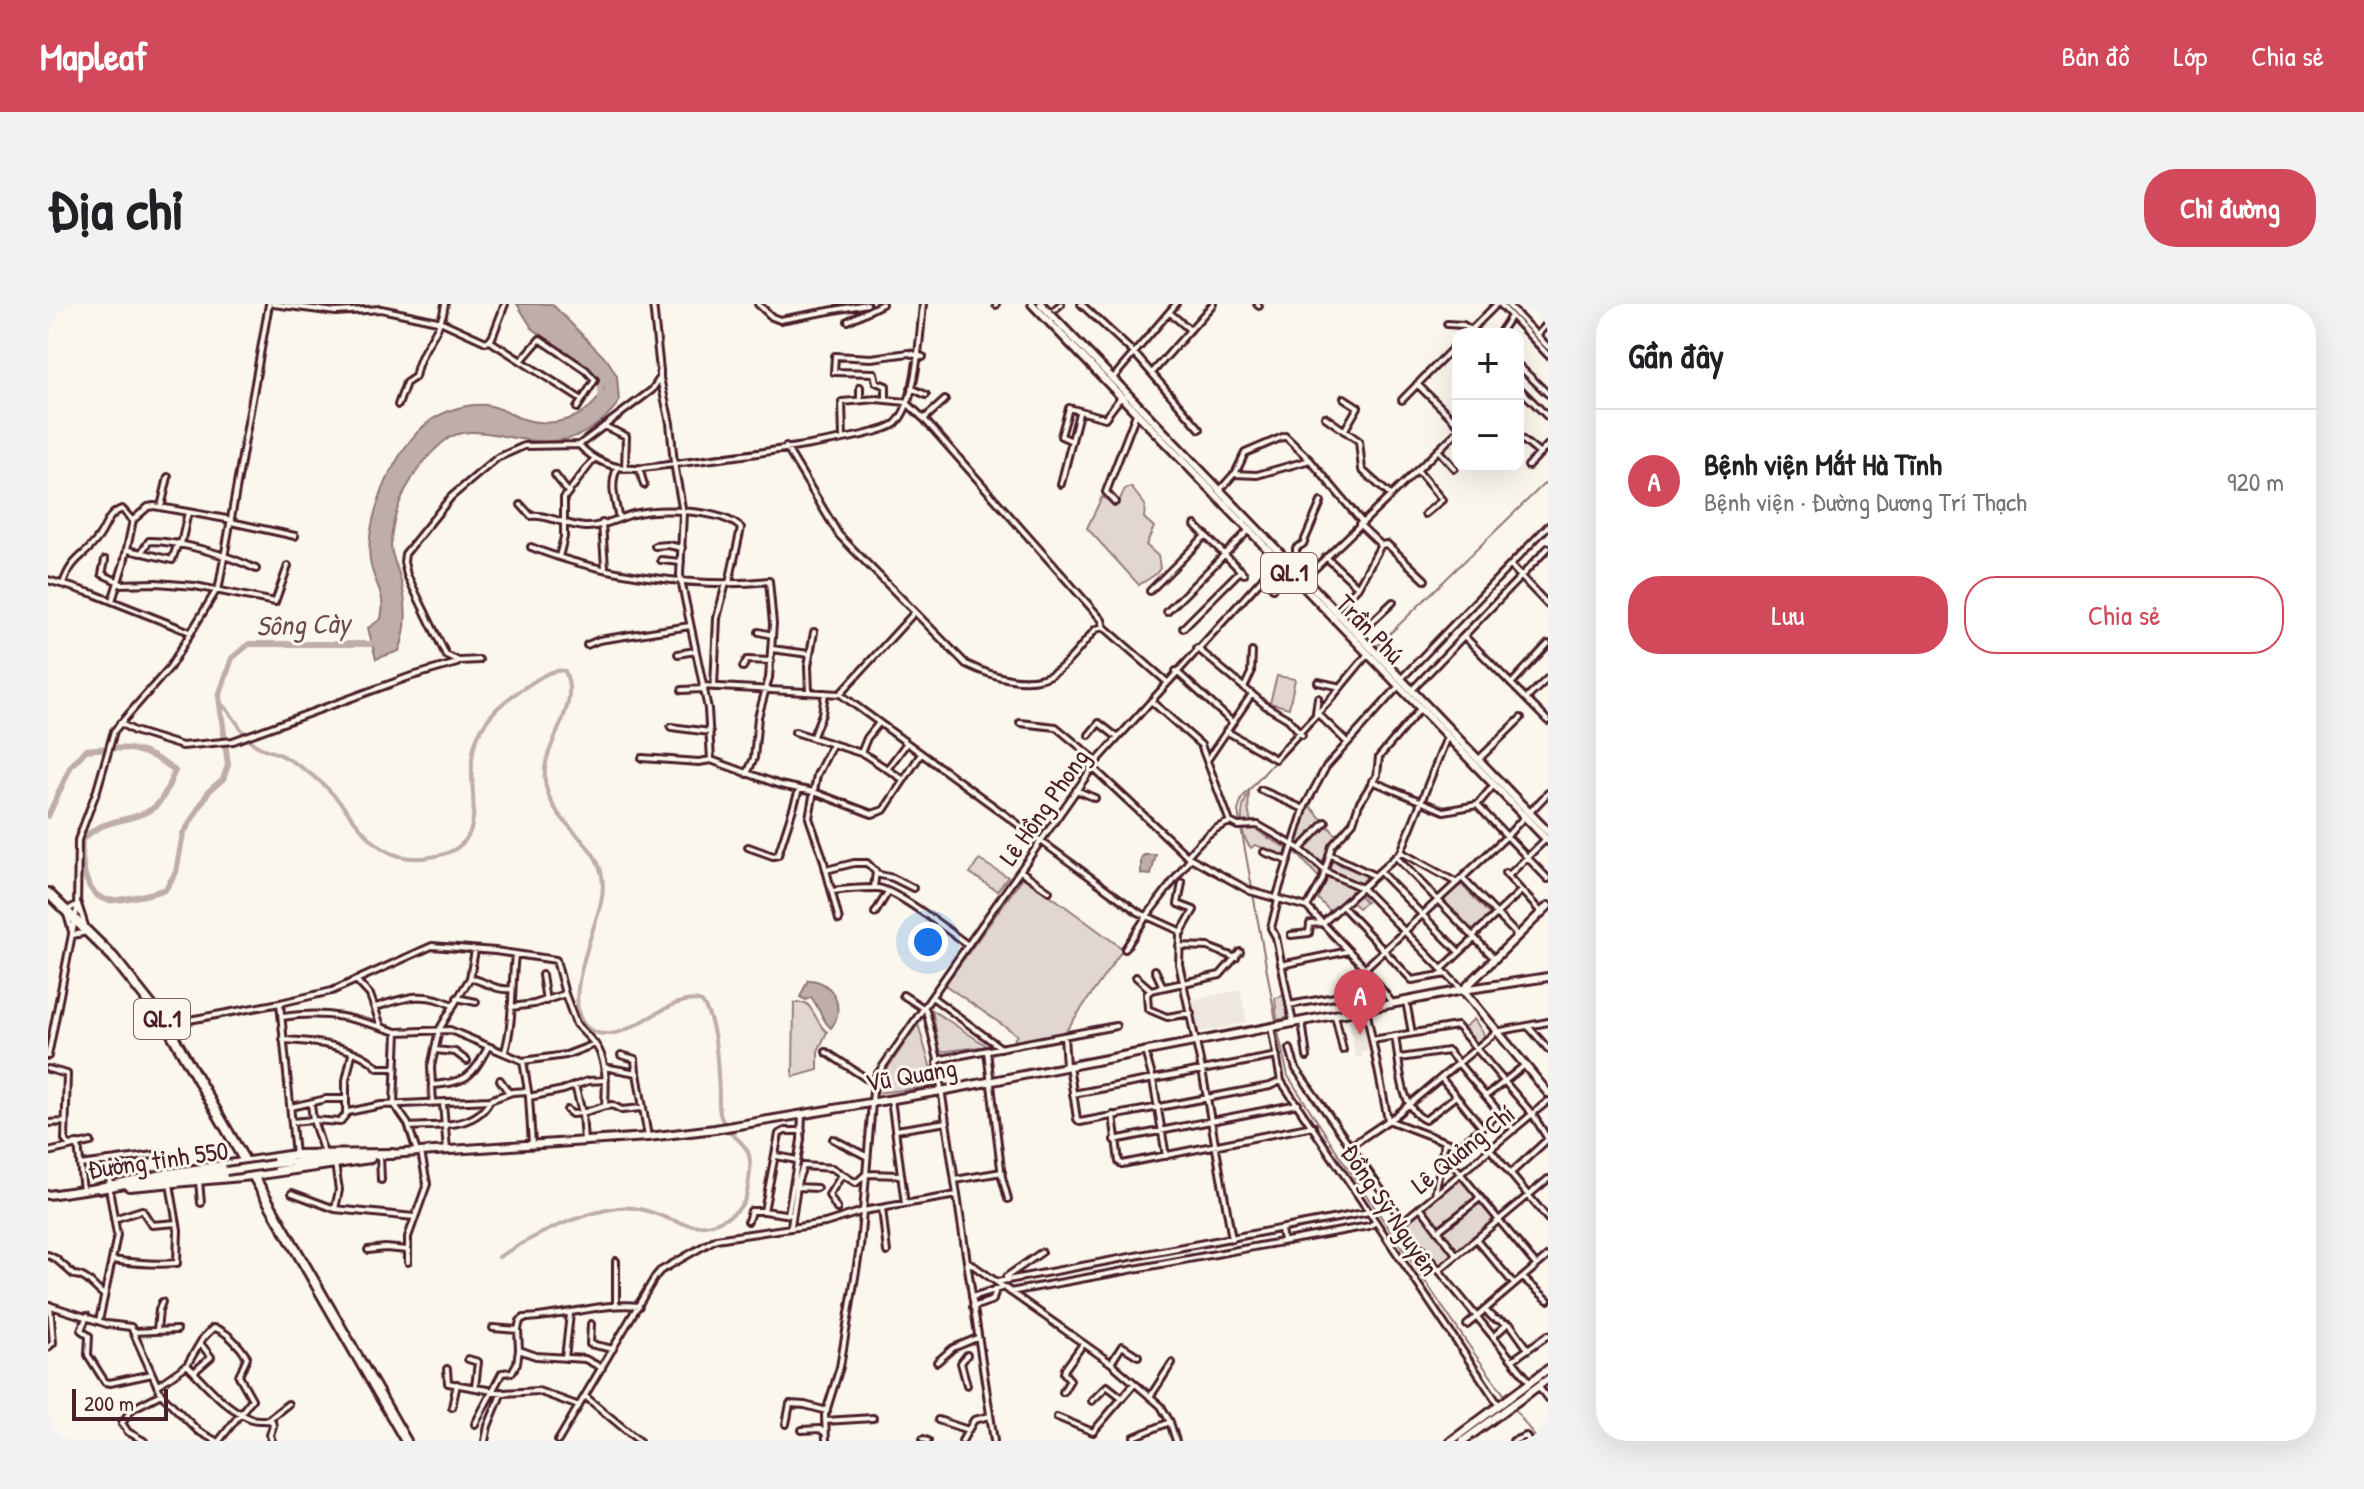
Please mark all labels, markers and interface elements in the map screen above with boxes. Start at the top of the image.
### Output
text: Mapleaf [40,30,148,82]
text: Bản đồ [2061,37,2130,75]
text: Lớp [2174,37,2207,75]
text: Chia sẻ [2251,37,2324,75]
button: Chỉ đường [2144,169,2316,247]
text: Địa chỉ [48,171,184,246]
map controls [1452,328,1524,472]
button: + [1452,328,1524,400]
text: Gần đây [1628,333,1724,379]
button: − [1452,400,1524,472]
text: Bệnh viện Mắt Hà Tĩnh [1704,444,1942,484]
text: A [1648,464,1660,499]
text: 920 m [2227,464,2284,499]
text: Bệnh viện · Đường Dương Trí Thạch [1704,484,2027,519]
road number: QL.1 [1261,553,1317,593]
button: Lưu [1628,576,1948,654]
button: Chia sẻ [1964,576,2284,654]
street label: Trần Phú [1329,586,1412,671]
water label: Sông Cày [255,603,354,645]
street label: Lê Hồng Phong [990,741,1097,872]
your location [908,922,948,962]
pin: A [1334,969,1386,1035]
road number: QL.1 [134,999,190,1039]
street label: Vũ Quang [863,1049,959,1100]
street label: Lê Quảng Chí [1404,1096,1522,1201]
street label: Đường tỉnh 550 [85,1132,230,1187]
street label: Đồng Sỹ Nguyên [1333,1137,1447,1282]
scale bar [72,1385,168,1421]
text: 200 m [84,1388,134,1418]

